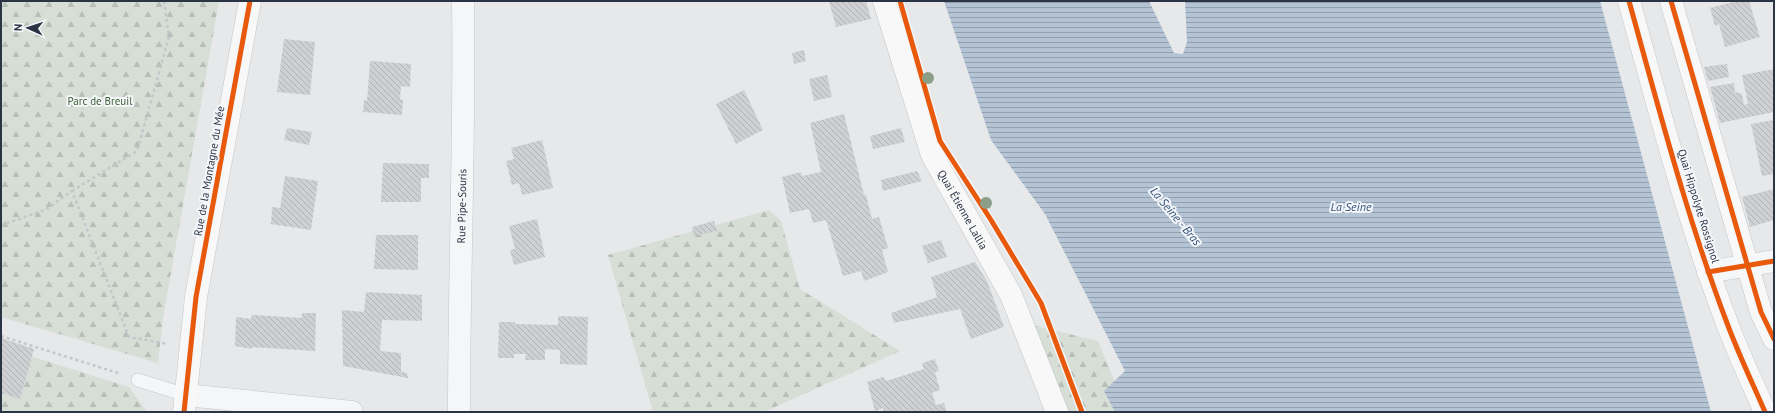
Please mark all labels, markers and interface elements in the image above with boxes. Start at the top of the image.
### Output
north arrow [8,8,48,48]
text: N [11,23,25,31]
park label: Parc de Breuil [68,94,133,108]
street label: Rue de la Montagne du Mée [191,105,227,237]
street label: Quai Hippolyte Rossignol [1675,147,1723,265]
street label: Quai Étienne Lallia [935,167,991,252]
street label: Rue Pipe-Souris [454,168,469,243]
water label: La Seine - Bras [1147,184,1205,248]
water label: La Seine [1330,199,1372,214]

